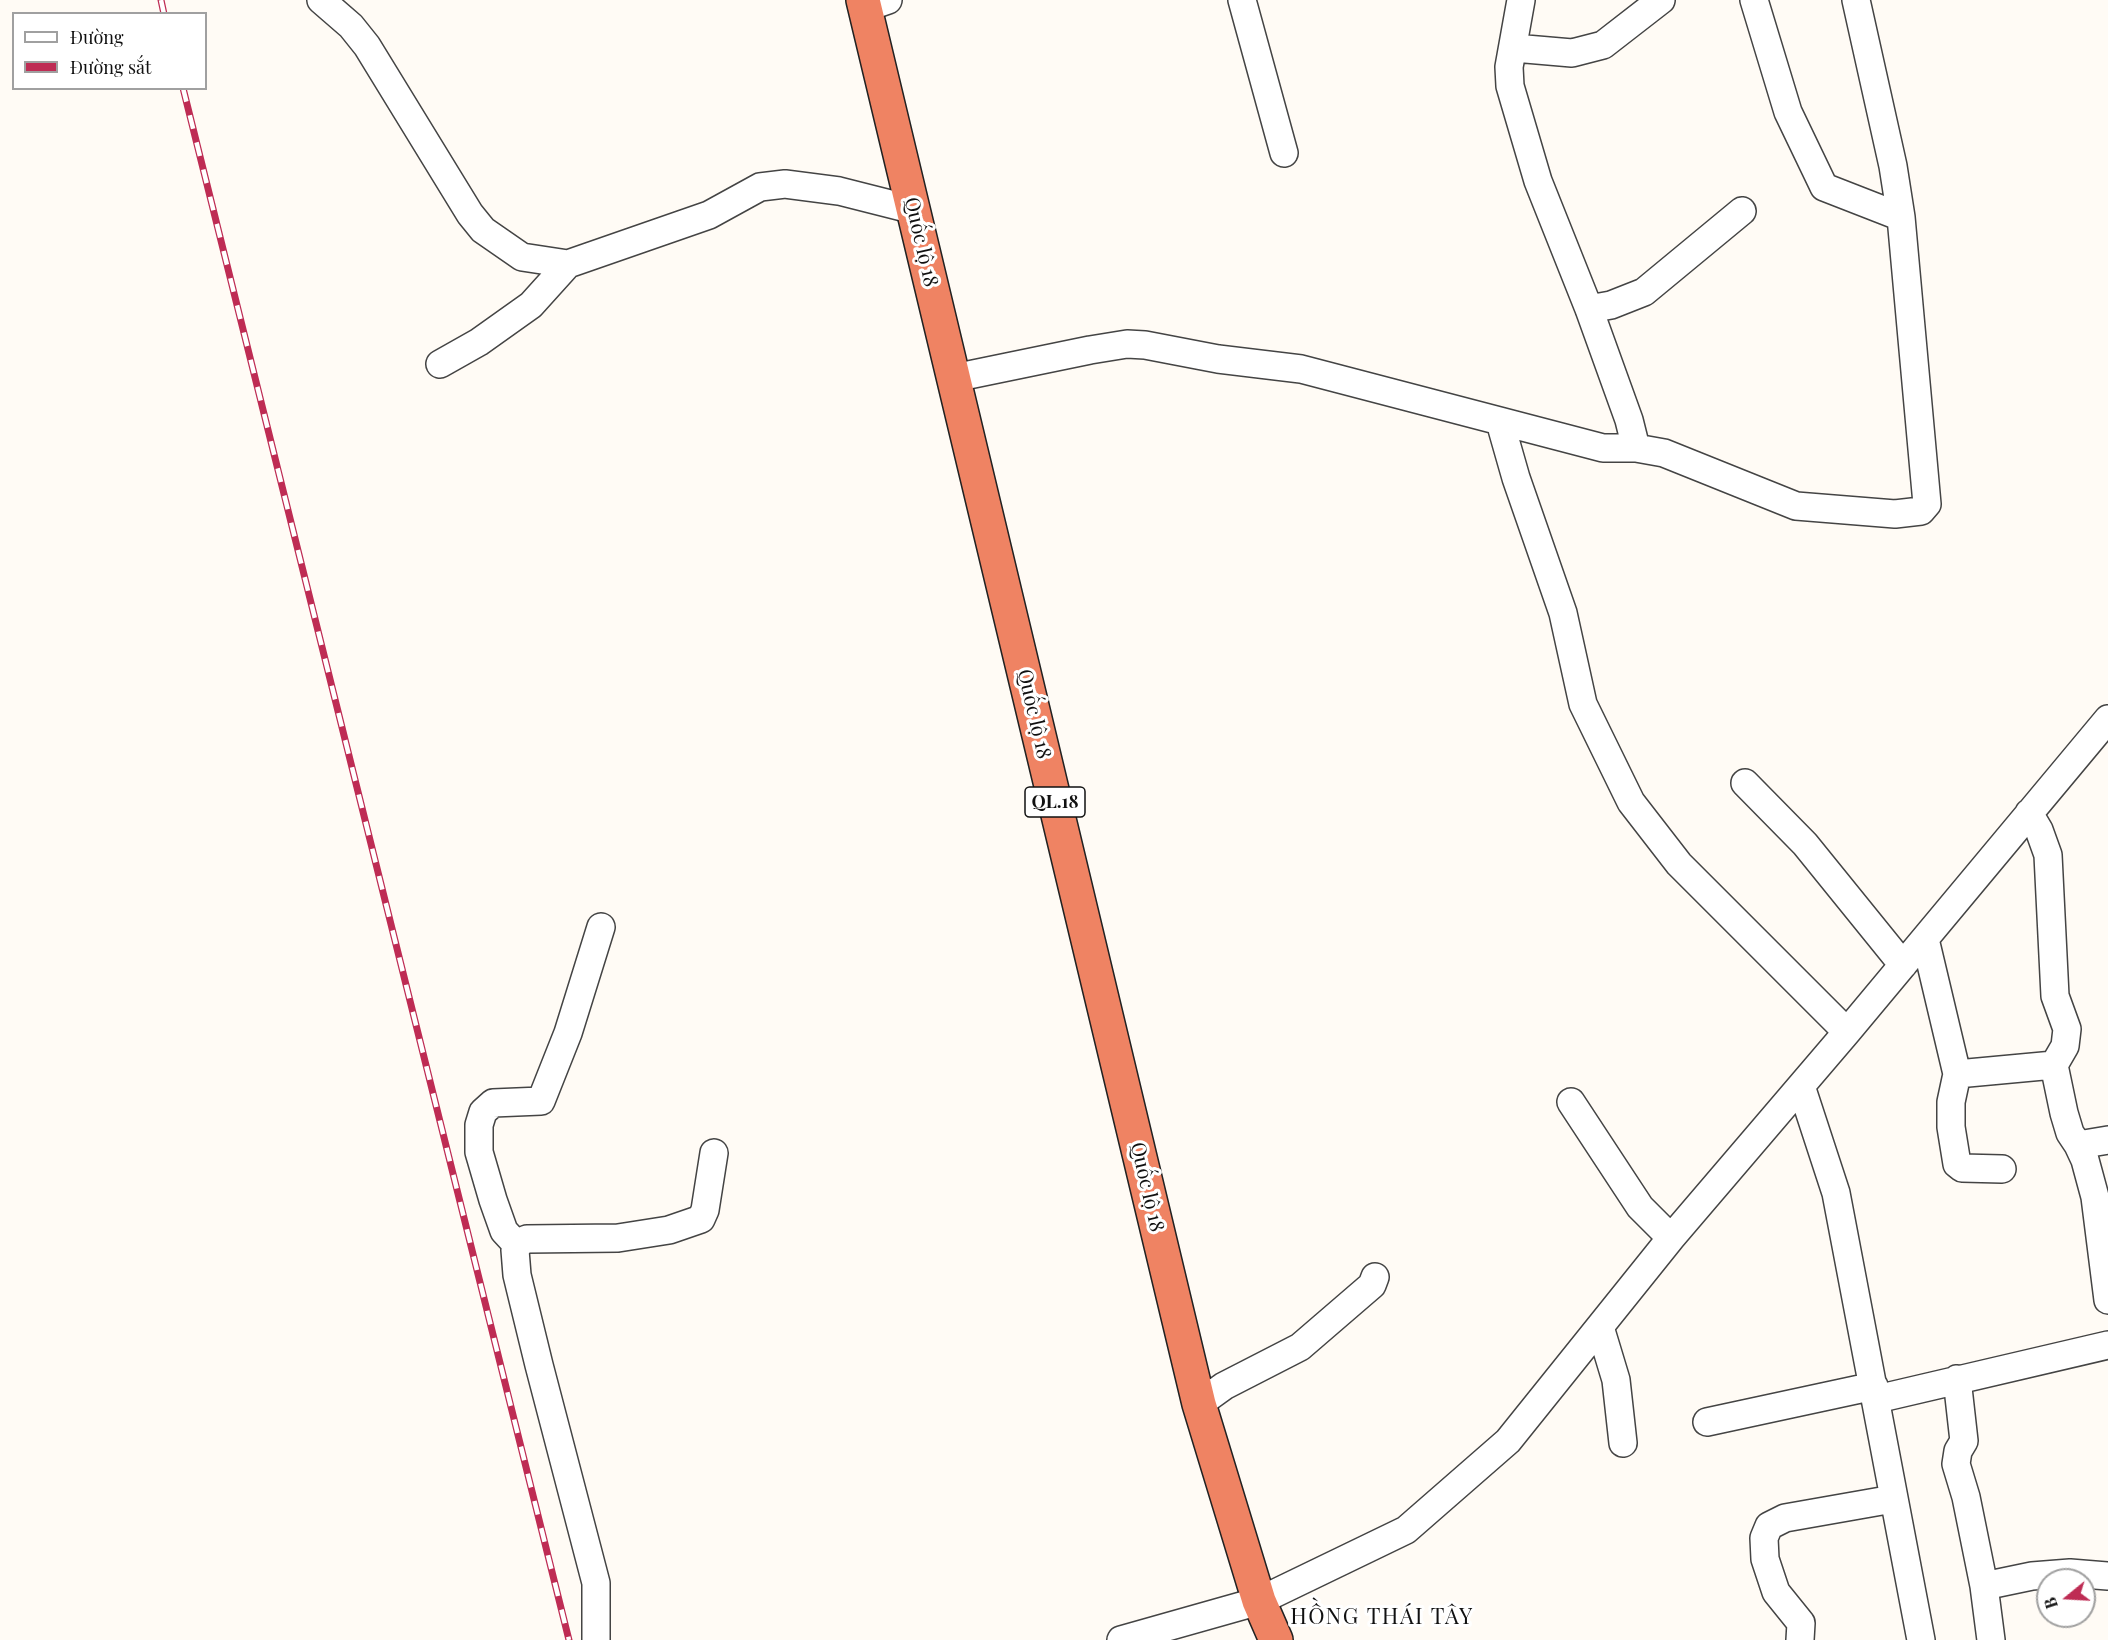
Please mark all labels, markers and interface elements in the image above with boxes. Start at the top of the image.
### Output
legend [12,12,207,90]
text: Đường [70,25,123,49]
text: Đường sắt [70,55,151,79]
street label: Quốc lộ 18 [899,195,943,289]
street label: Quốc lộ 18 [1012,667,1056,761]
road number: QL.18 [1025,787,1085,817]
street label: Quốc lộ 18 [1125,1140,1169,1234]
north arrow [2036,1568,2096,1628]
text: B [2039,1595,2062,1611]
district label: HỒNG THÁI TÂY [1290,1604,1474,1630]

